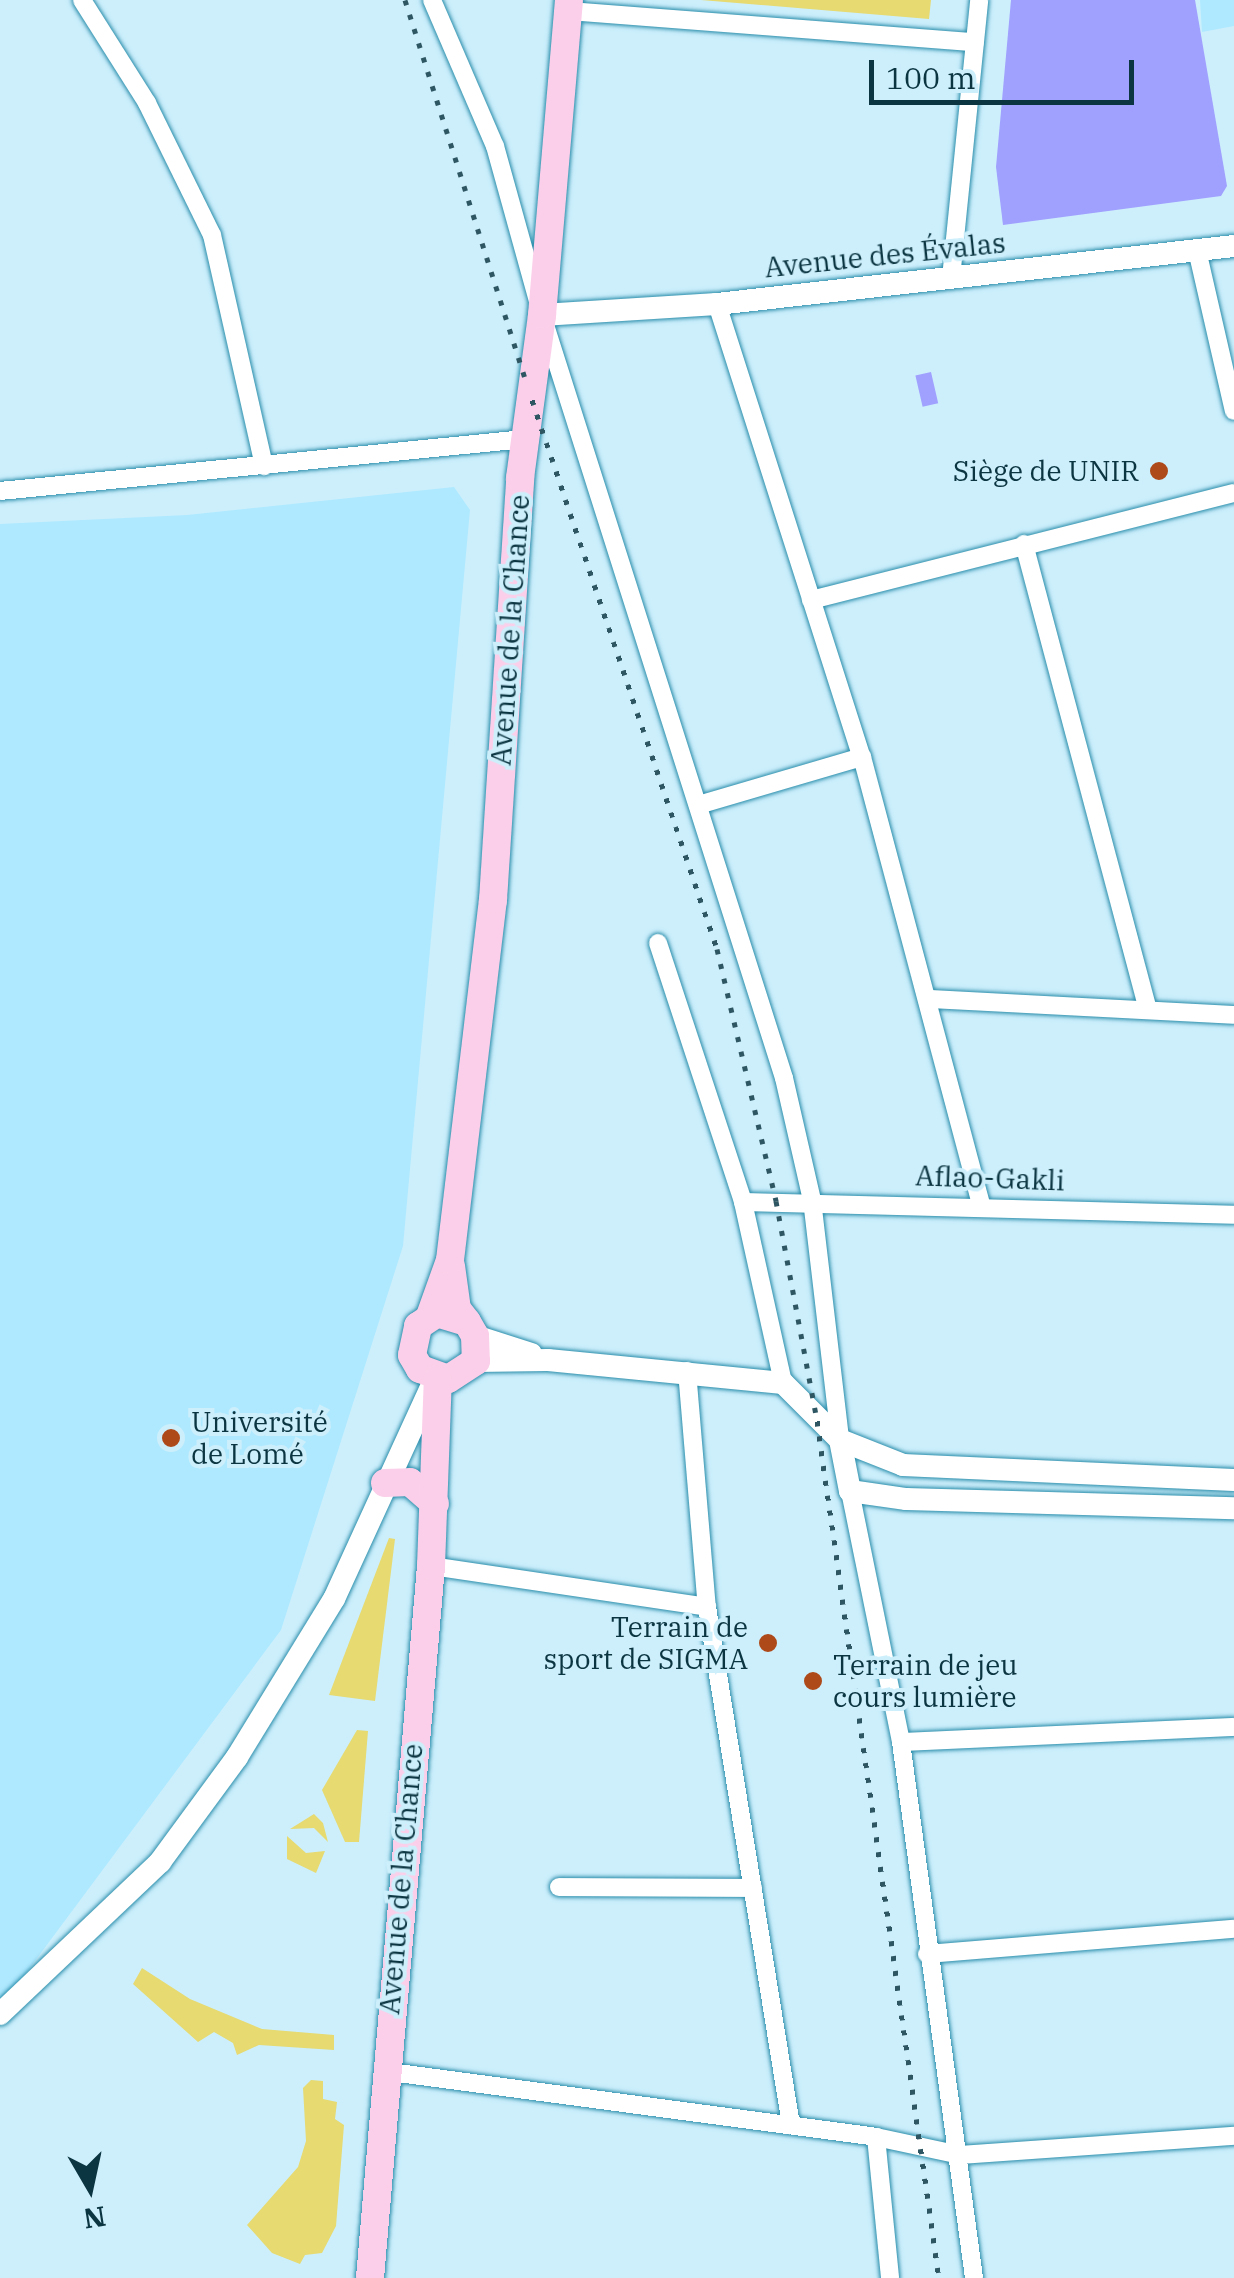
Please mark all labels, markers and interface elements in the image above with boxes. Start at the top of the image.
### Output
scale bar [874,40,1139,102]
text: 100 m [886,58,976,97]
street label: Avenue des Évalas [763,226,1007,284]
place label: Siège de UNIR [953,454,1139,488]
marker: Siège de UNIR [1148,460,1170,482]
street label: Avenue de la Chance [484,493,536,767]
street label: Aflao-Gakli [915,1159,1065,1197]
place label: Université de Lomé [191,1405,328,1471]
marker: Université de Lomé [160,1427,182,1449]
place label: Terrain de sport de SIGMA [544,1610,748,1676]
marker: Terrain de sport de SIGMA [757,1632,779,1654]
place label: Terrain de jeu cours lumière [833,1648,1018,1714]
marker: Terrain de jeu cours lumière [802,1670,824,1692]
street label: Avenue de la Chance [372,1742,430,2016]
north arrow [40,2138,140,2238]
text: N [81,2198,109,2238]

